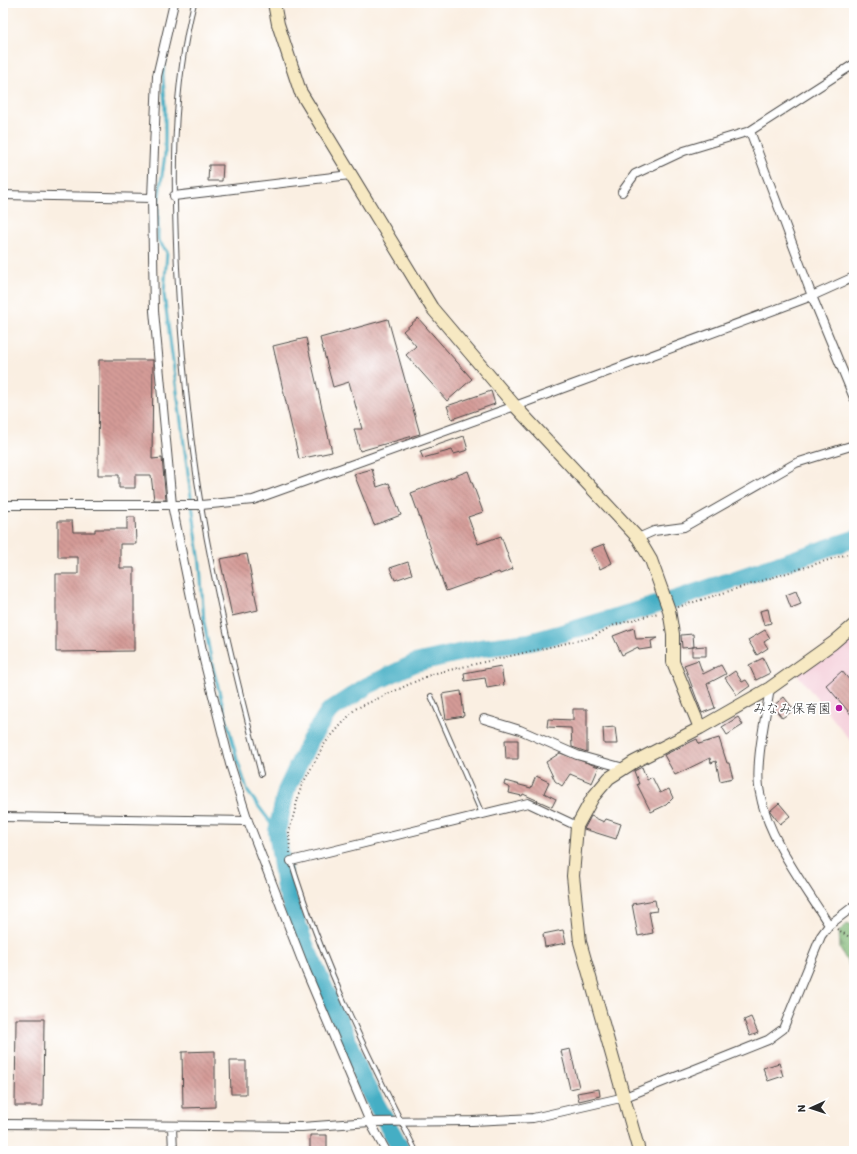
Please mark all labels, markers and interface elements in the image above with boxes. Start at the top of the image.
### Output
place label: みなみ保育園 [753,701,831,716]
marker: みなみ保育園 [834,703,844,713]
north arrow [791,1088,831,1128]
text: N [795,1104,808,1113]

